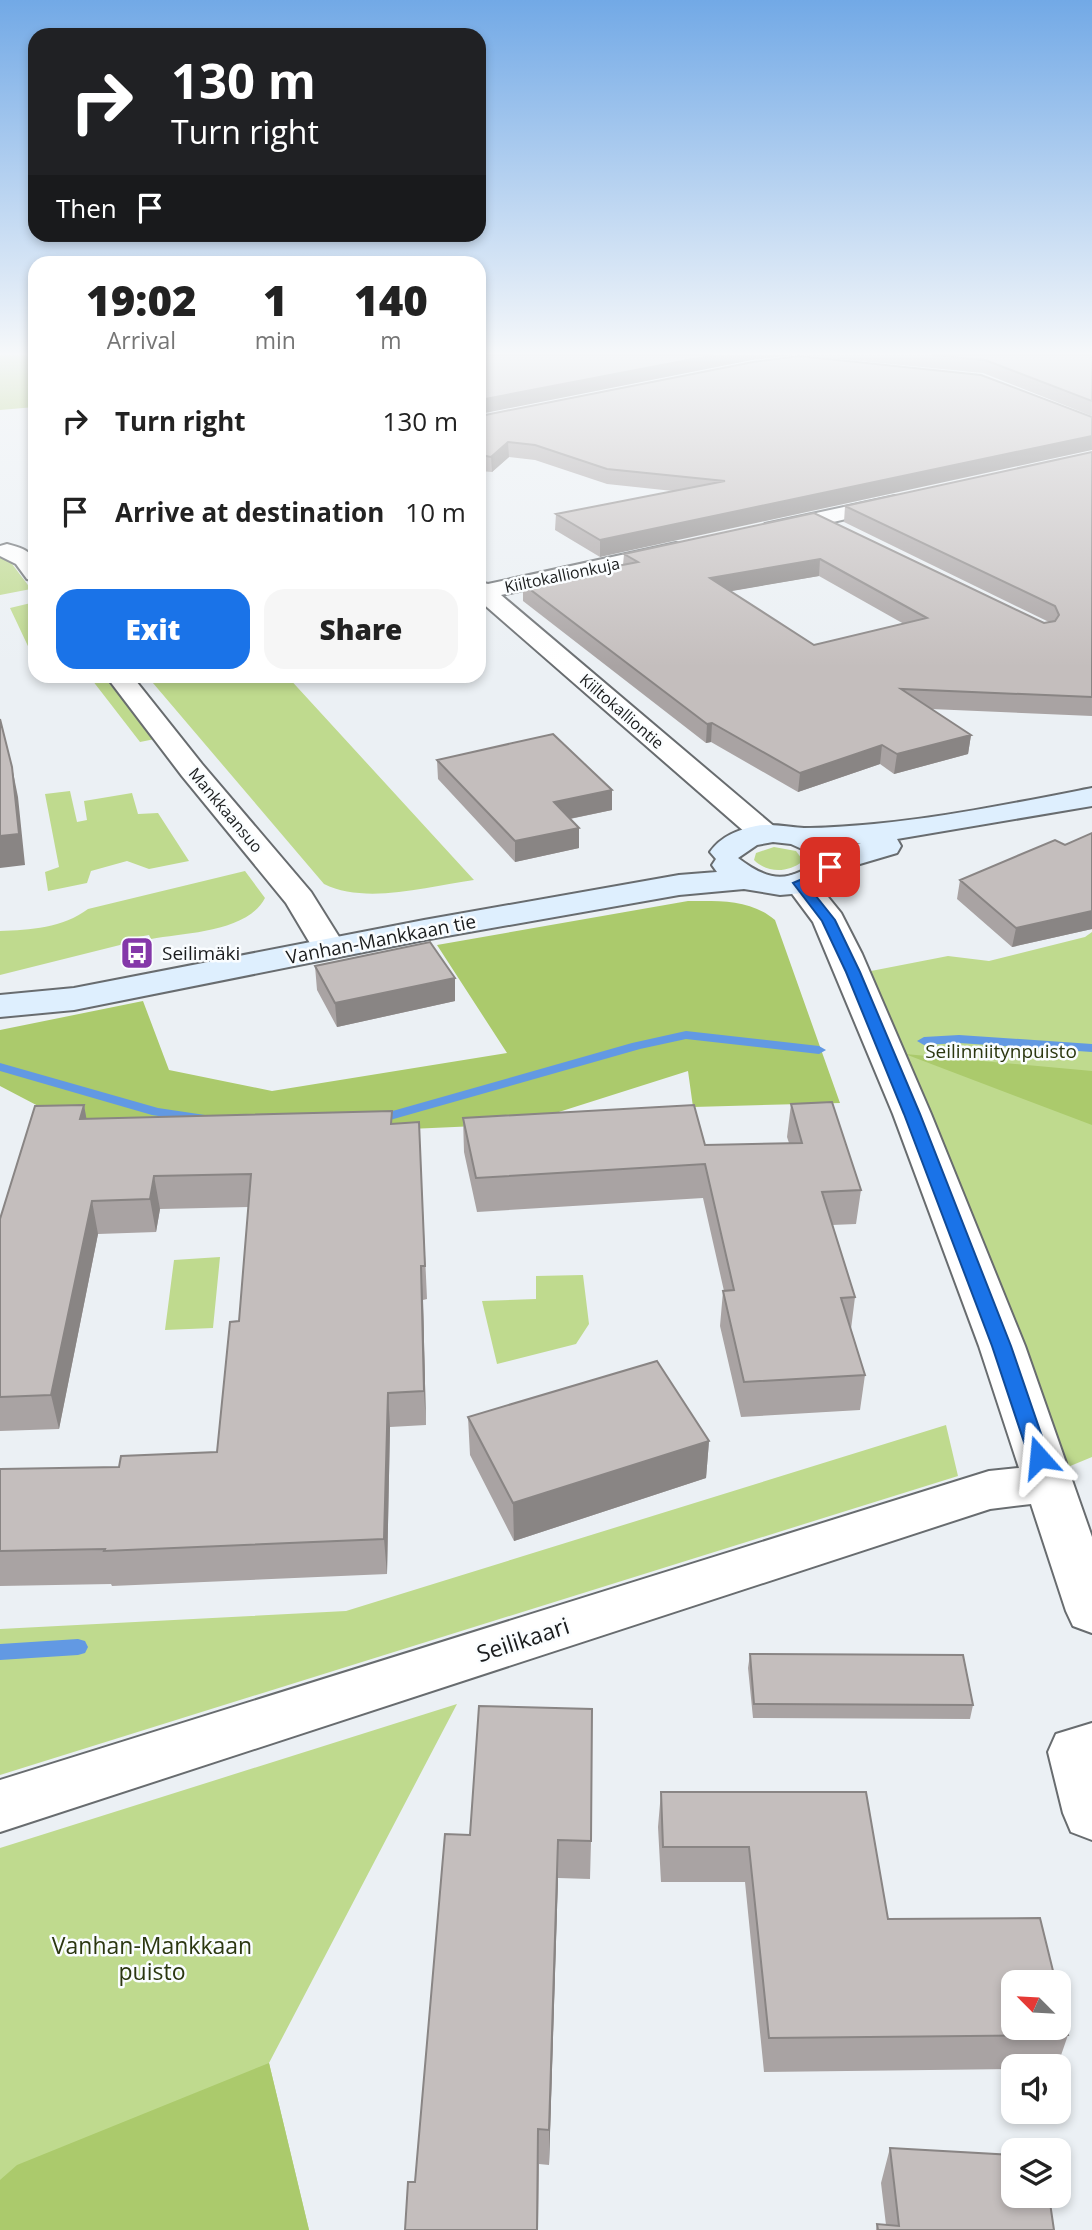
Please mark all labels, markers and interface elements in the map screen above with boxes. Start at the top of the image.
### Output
text: 130 m [171,47,316,113]
icon: right [56,56,147,147]
text: Turn right [171,110,319,153]
icon: arrive [131,189,169,227]
text: Then [56,190,117,226]
text: 19:02 [86,271,197,328]
text: 1 [263,271,288,328]
text: 140 [354,271,428,328]
text: Arrival [107,324,176,356]
text: min [255,324,296,356]
text: m [380,324,402,356]
icon: right [56,402,94,440]
text: Turn right [115,403,246,439]
text: 130 m [383,403,458,439]
icon: arrive [56,493,94,531]
text: Arrive at destination [115,494,384,530]
text: 10 m [405,494,466,530]
street label: Kiiltokallionkuja [502,552,622,598]
button: Exit [56,589,250,669]
button: Share [264,589,458,669]
street label: Kiiltokalliontie [575,668,669,754]
street label: Mankkaansuo [184,763,268,857]
pin [800,837,860,897]
icon: arrive [811,848,849,886]
street label: Vanhan-Mankkaan tie [284,908,478,970]
bus stop icon: Seilimäki [118,934,156,972]
place label: Seilimäki [162,940,240,966]
park label: Seilinniitynpuisto [925,1038,1077,1064]
position arrow [1002,1420,1076,1494]
street label: Seilikaari [472,1609,573,1669]
park label: Vanhan-Mankkaan puisto [52,1929,252,1987]
north arrow [1001,1970,1071,2040]
map controls [1001,1970,1071,2208]
button: sound [1001,2054,1071,2124]
button: layers [1001,2138,1071,2208]

